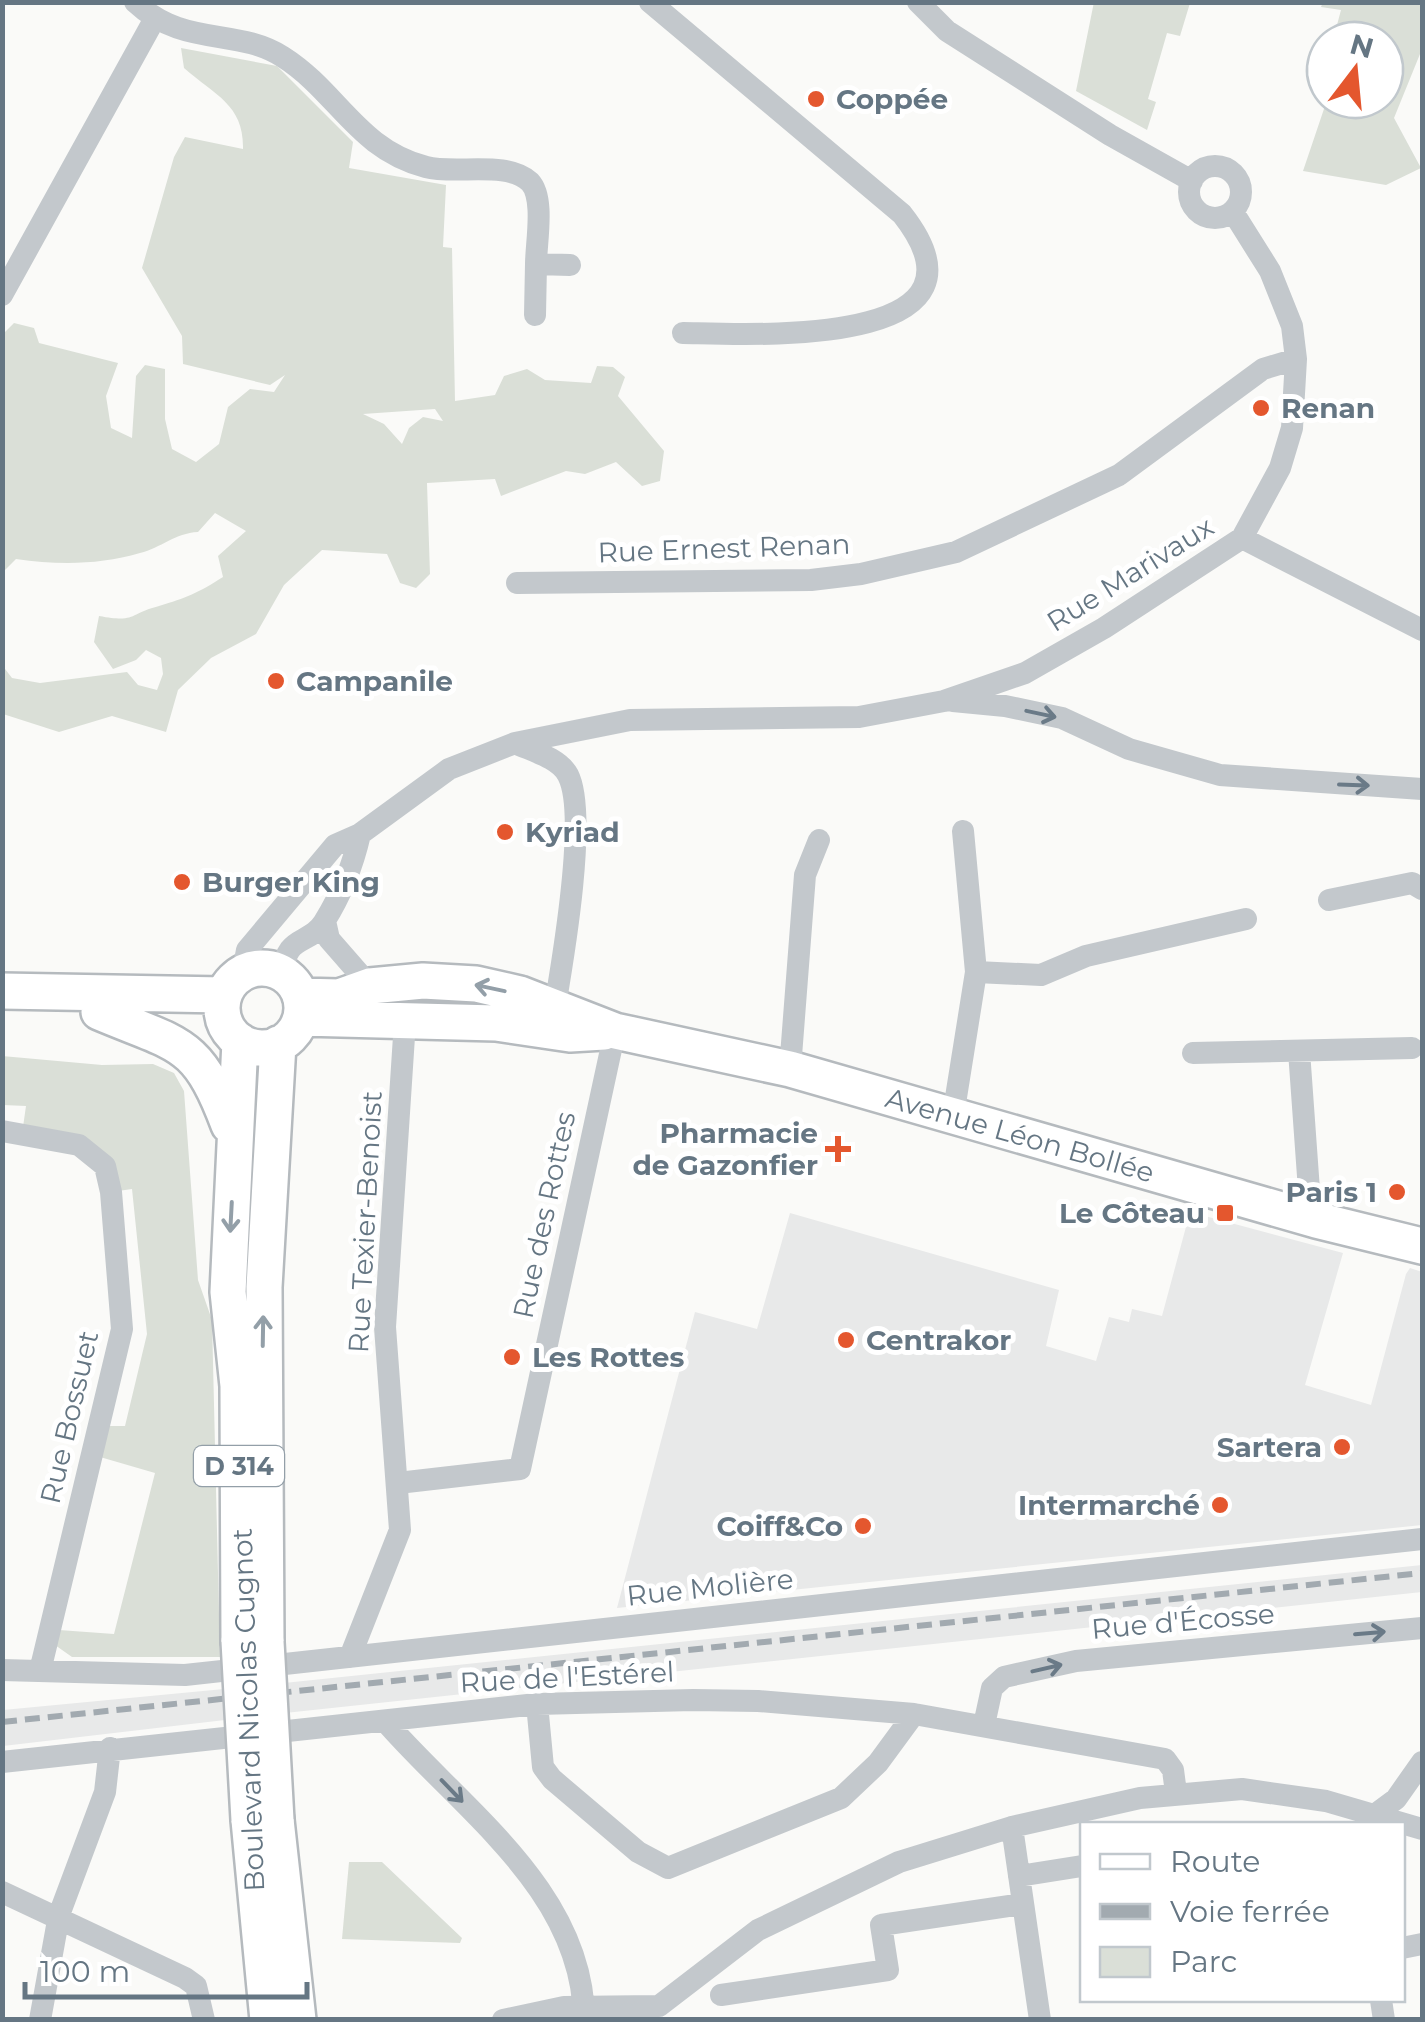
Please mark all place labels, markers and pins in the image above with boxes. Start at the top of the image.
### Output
place label: Coppée [836,82,948,116]
marker: Coppée [805,88,827,110]
place label: Renan [1281,391,1375,425]
marker: Renan [1250,397,1272,419]
place label: Campanile [296,664,453,698]
marker: Campanile [265,670,287,692]
place label: Kyriad [525,815,620,849]
marker: Kyriad [494,821,516,843]
place label: Burger King [202,865,380,899]
marker: Burger King [171,871,193,893]
place label: Pharmacie de Gazonfier [632,1116,818,1182]
marker: Pharmacie de Gazonfier [827,1138,849,1160]
place label: Paris 1 [1285,1175,1377,1209]
marker: Paris 1 [1386,1181,1408,1203]
place label: Le Côteau [1059,1196,1205,1230]
marker: Le Côteau [1214,1202,1236,1224]
place label: Centrakor [866,1323,1011,1357]
marker: Centrakor [835,1329,857,1351]
place label: Les Rottes [532,1340,684,1374]
marker: Les Rottes [501,1346,523,1368]
place label: Sartera [1217,1430,1322,1464]
marker: Sartera [1331,1436,1353,1458]
place label: Intermarché [1018,1488,1200,1522]
marker: Intermarché [1209,1494,1231,1516]
place label: Coiff&Co [717,1509,843,1543]
marker: Coiff&Co [852,1515,874,1537]

